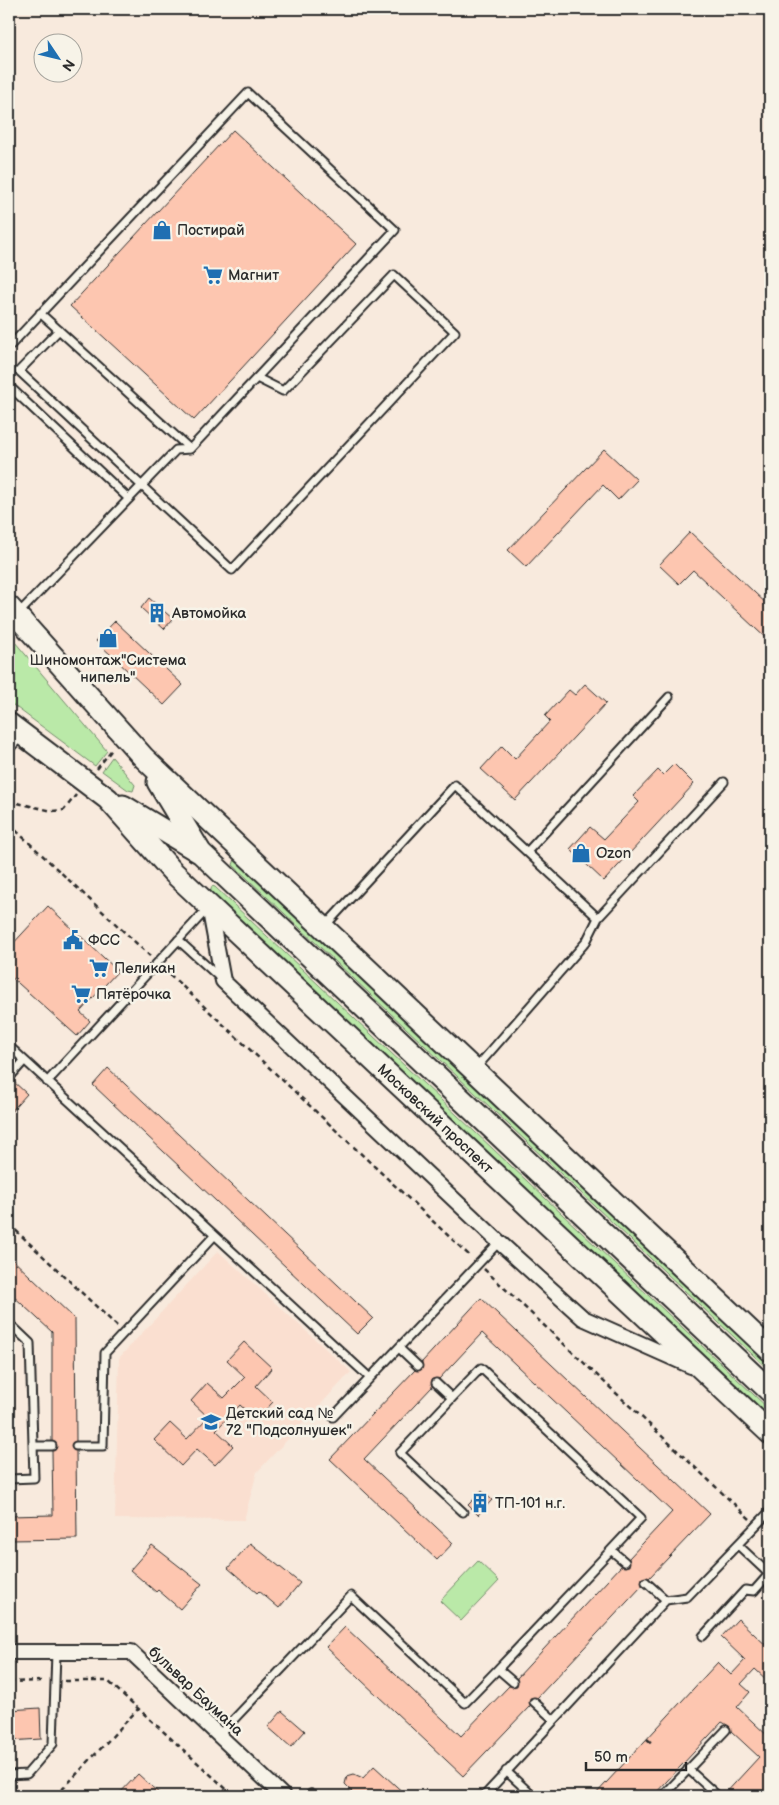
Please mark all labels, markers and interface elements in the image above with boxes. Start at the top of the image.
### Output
north arrow [32,32,82,82]
text: N [58,56,78,74]
shop icon: Постирай [151,219,173,241]
place label: Постирай [177,221,245,240]
supermarket icon: Магнит [202,264,224,286]
place label: Магнит [228,266,279,285]
building icon: Автомойка [146,602,168,624]
place label: Автомойка [171,604,246,623]
shop icon: Шиномонтаж"Система нипель" [97,627,119,649]
place label: Шиномонтаж"Система нипель" [30,651,187,687]
shop icon: Ozon [570,842,592,864]
place label: Ozon [596,844,631,863]
public building icon: ФСС [62,929,84,951]
place label: ФСС [88,931,120,950]
supermarket icon: Пеликан [88,957,110,979]
place label: Пеликан [114,959,176,978]
supermarket icon: Пятёрочка [70,983,92,1005]
place label: Пятёрочка [96,985,171,1004]
street label: Московский проспект [373,1060,497,1178]
place label: Детский сад № 72 "Подсолнушек" [226,1404,352,1440]
school or university icon: Детский сад № 72 "Подсолнушек" [200,1411,222,1433]
building icon: ТП-101 н.г. [469,1492,491,1514]
place label: ТП-101 н.г. [495,1494,565,1513]
street label: бульвар Баумана [144,1643,247,1740]
scale bar [586,1740,686,1772]
text: 50 m [594,1748,628,1767]

